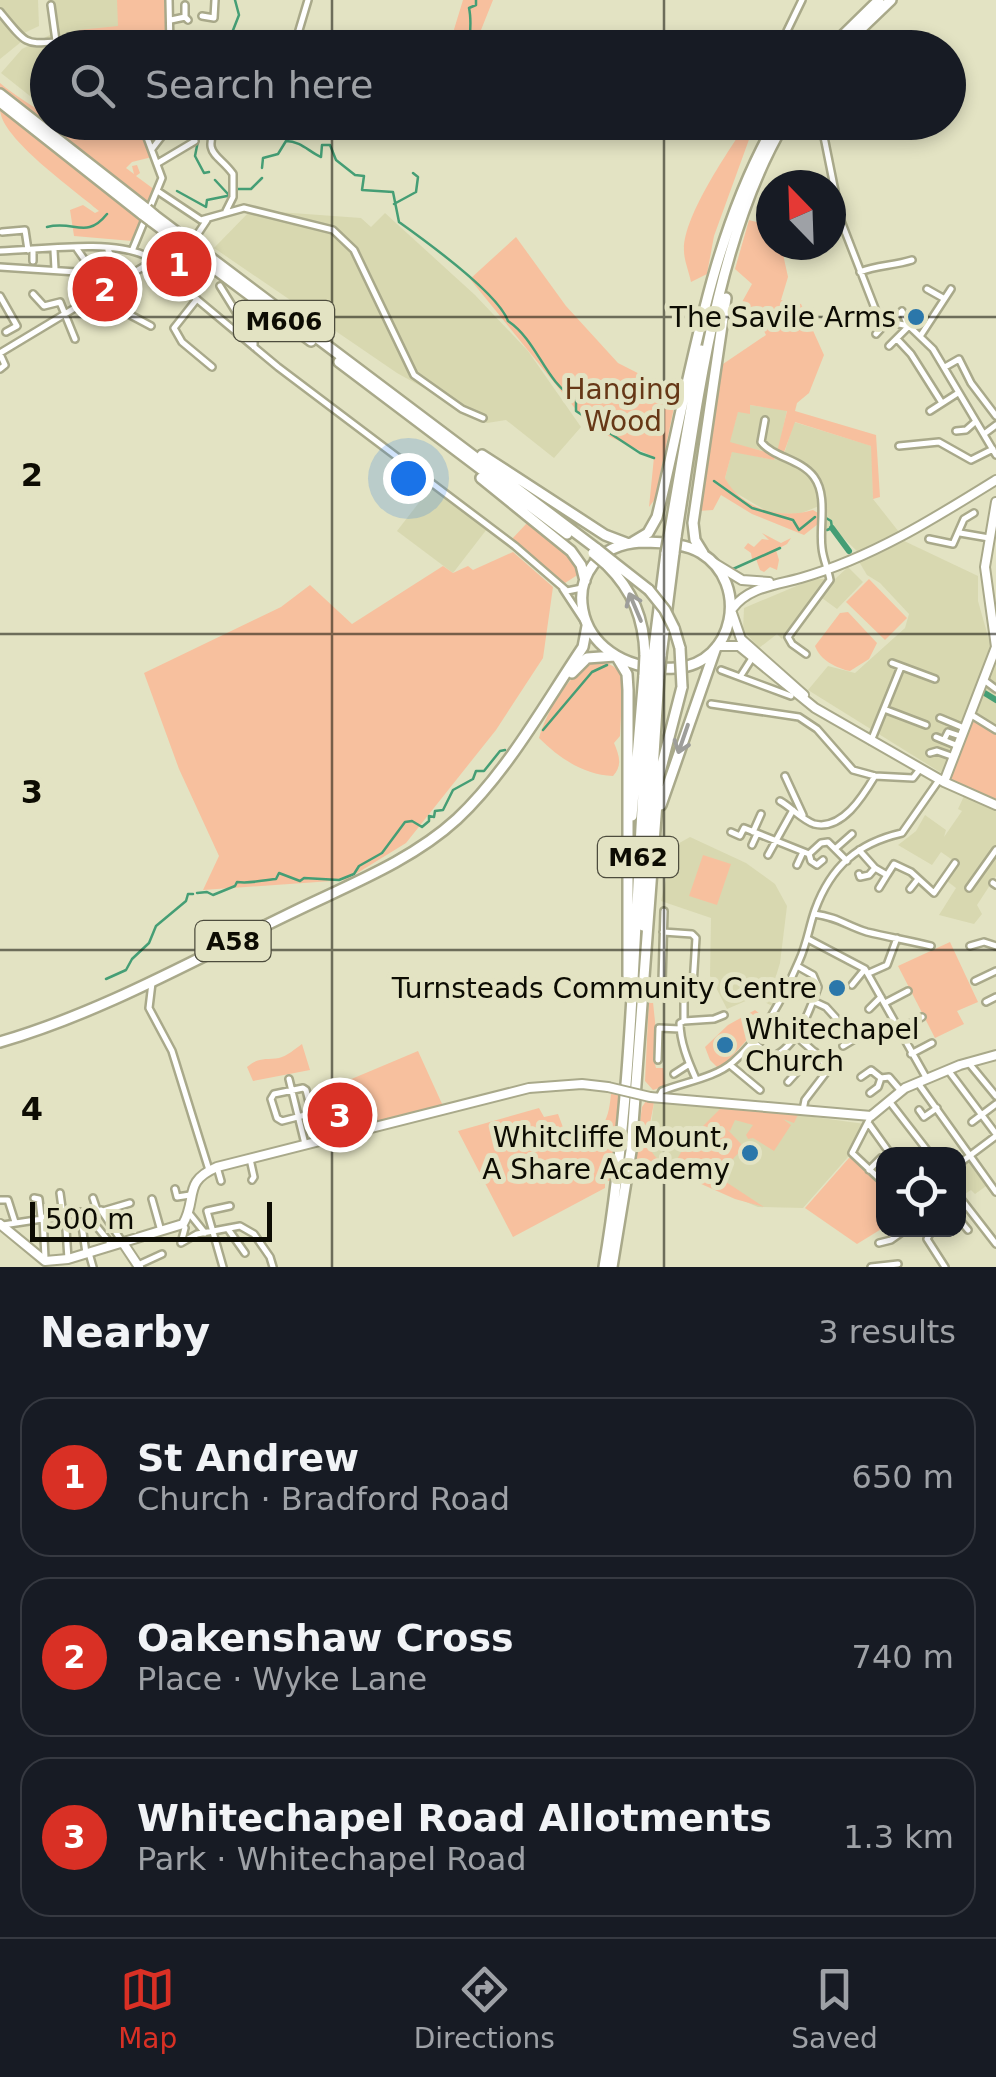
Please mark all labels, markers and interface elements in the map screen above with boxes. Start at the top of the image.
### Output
search box [30,30,966,140]
icon: search [65,58,120,113]
text: Search here [145,63,373,107]
north arrow [756,170,846,260]
pin: 1 [146,226,212,302]
pin: 2 [72,252,138,326]
road number: M606 [234,301,334,341]
place label: The Savile Arms [669,301,896,334]
marker: The Savile Arms [905,306,927,328]
park label: Hanging Wood [564,373,682,438]
your location [383,453,434,504]
text: 2 [21,456,43,494]
one-way arrow [625,592,643,623]
one-way arrow [672,722,690,754]
text: 3 [21,773,43,811]
road number: M62 [598,837,678,877]
road number: A58 [196,921,270,961]
place label: Turnsteads Community Centre [391,972,817,1005]
marker: Turnsteads Community Centre [826,977,848,999]
place label: Whitechapel Church [745,1013,920,1078]
marker: Whitechapel Church [714,1034,736,1056]
pin: 3 [308,1078,372,1152]
text: 4 [21,1090,43,1128]
place label: Whitcliffe Mount, A Share Academy [482,1121,730,1186]
marker: Whitcliffe Mount, A Share Academy [739,1142,761,1164]
map controls [876,1147,966,1237]
button: locate [876,1147,966,1237]
scale bar [30,1197,272,1242]
text: 500 m [45,1203,135,1236]
text: Nearby [40,1308,210,1357]
text: 3 results [818,1313,956,1351]
text: St Andrew [137,1436,359,1480]
text: 1 [63,1458,86,1496]
text: 650 m [852,1458,954,1496]
text: Church · Bradford Road [137,1480,510,1518]
text: Oakenshaw Cross [137,1616,514,1660]
text: 2 [63,1638,86,1676]
text: 740 m [852,1638,954,1676]
text: Place · Wyke Lane [137,1660,427,1698]
text: Whitechapel Road Allotments [137,1796,772,1840]
text: 3 [63,1818,86,1856]
text: 1.3 km [843,1818,954,1856]
text: Park · Whitechapel Road [137,1840,527,1878]
tab: Map [118,1962,177,2055]
tab: Directions [414,1962,555,2055]
tab: Saved [791,1962,878,2055]

